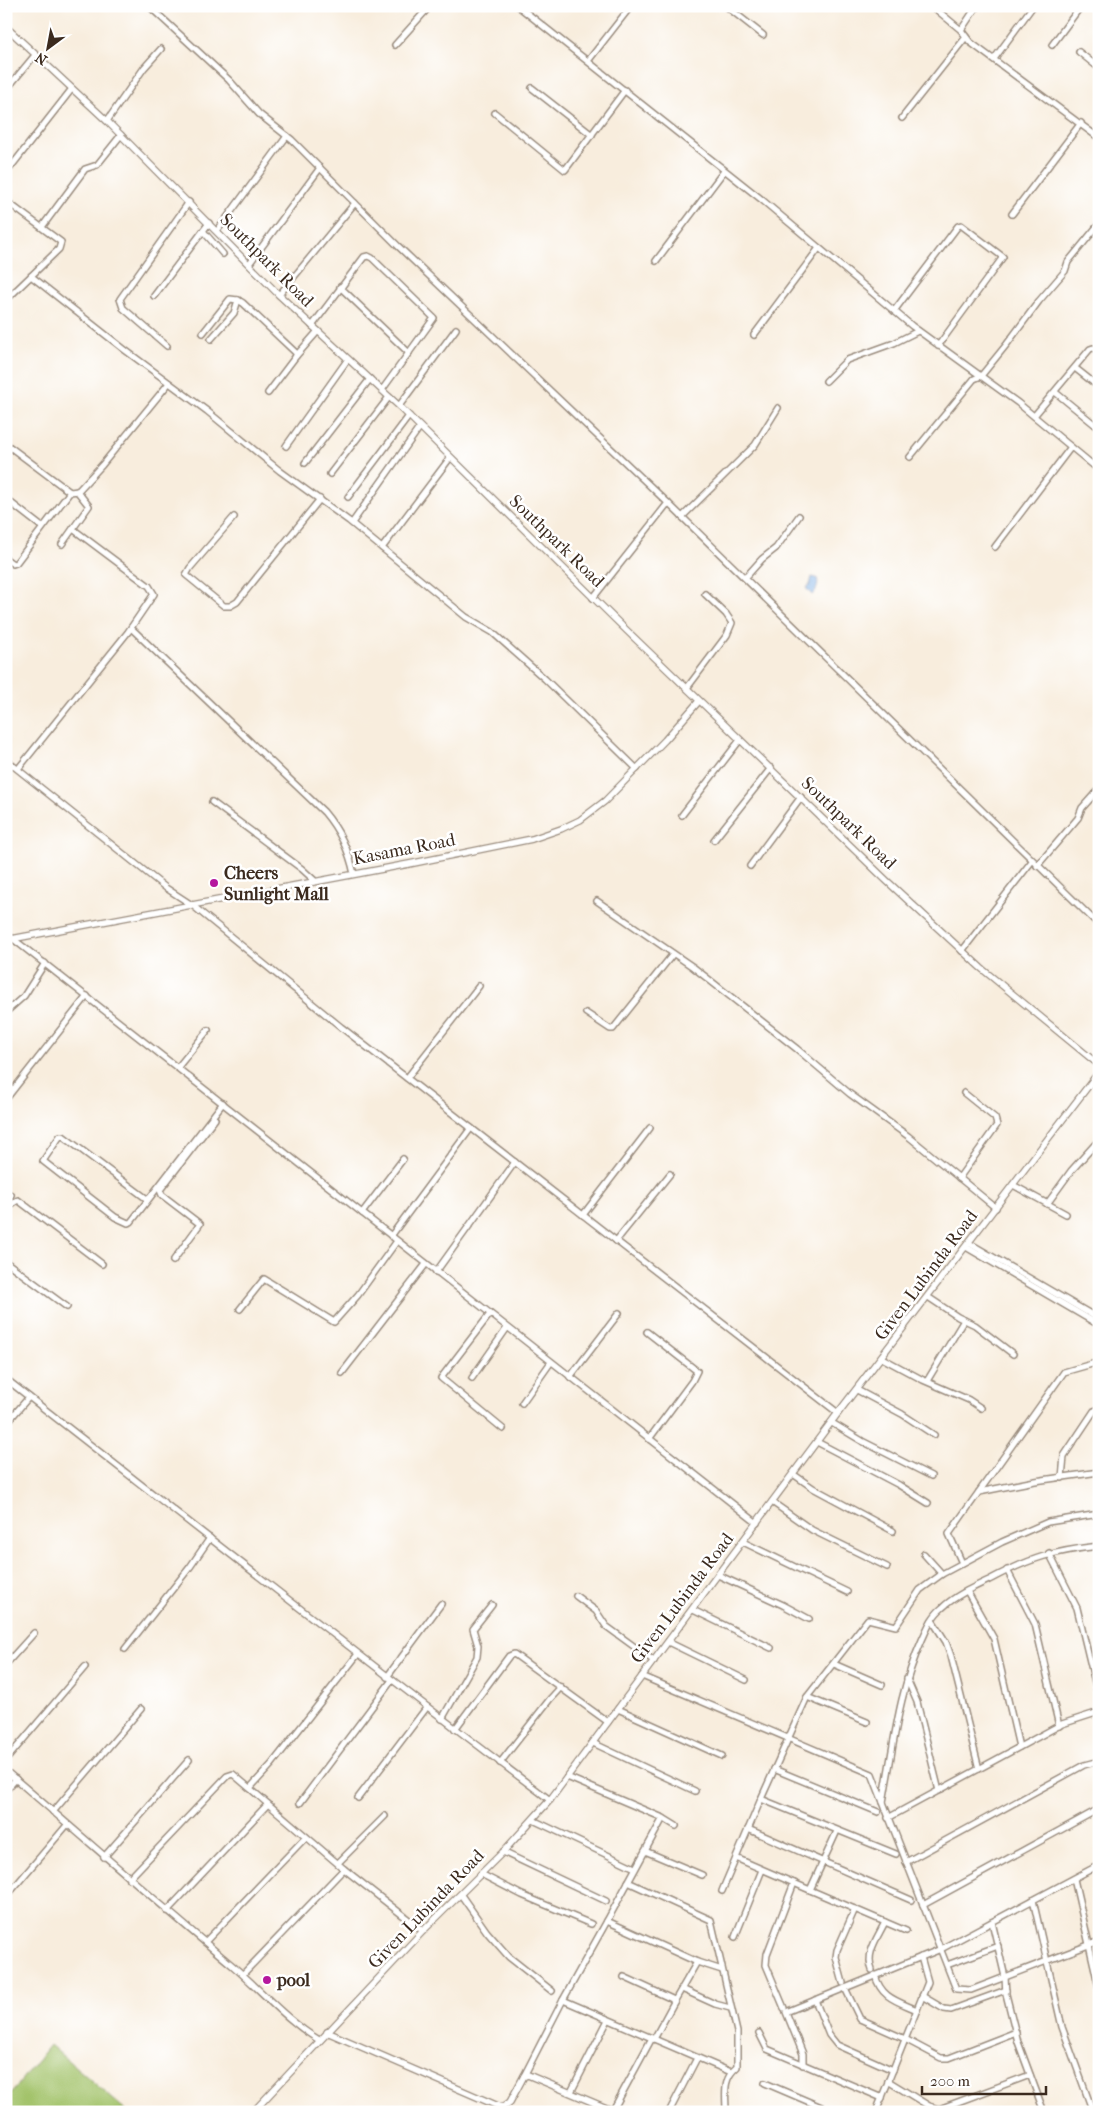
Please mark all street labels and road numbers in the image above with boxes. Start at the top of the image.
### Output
street label: Southpark Road [215,209,318,312]
street label: Southpark Road [505,491,609,592]
street label: Southpark Road [797,773,901,874]
street label: Kasama Road [351,829,457,870]
street label: Given Lubinda Road [871,1206,982,1345]
street label: Given Lubinda Road [627,1529,738,1668]
street label: Given Lubinda Road [364,1845,489,1973]

